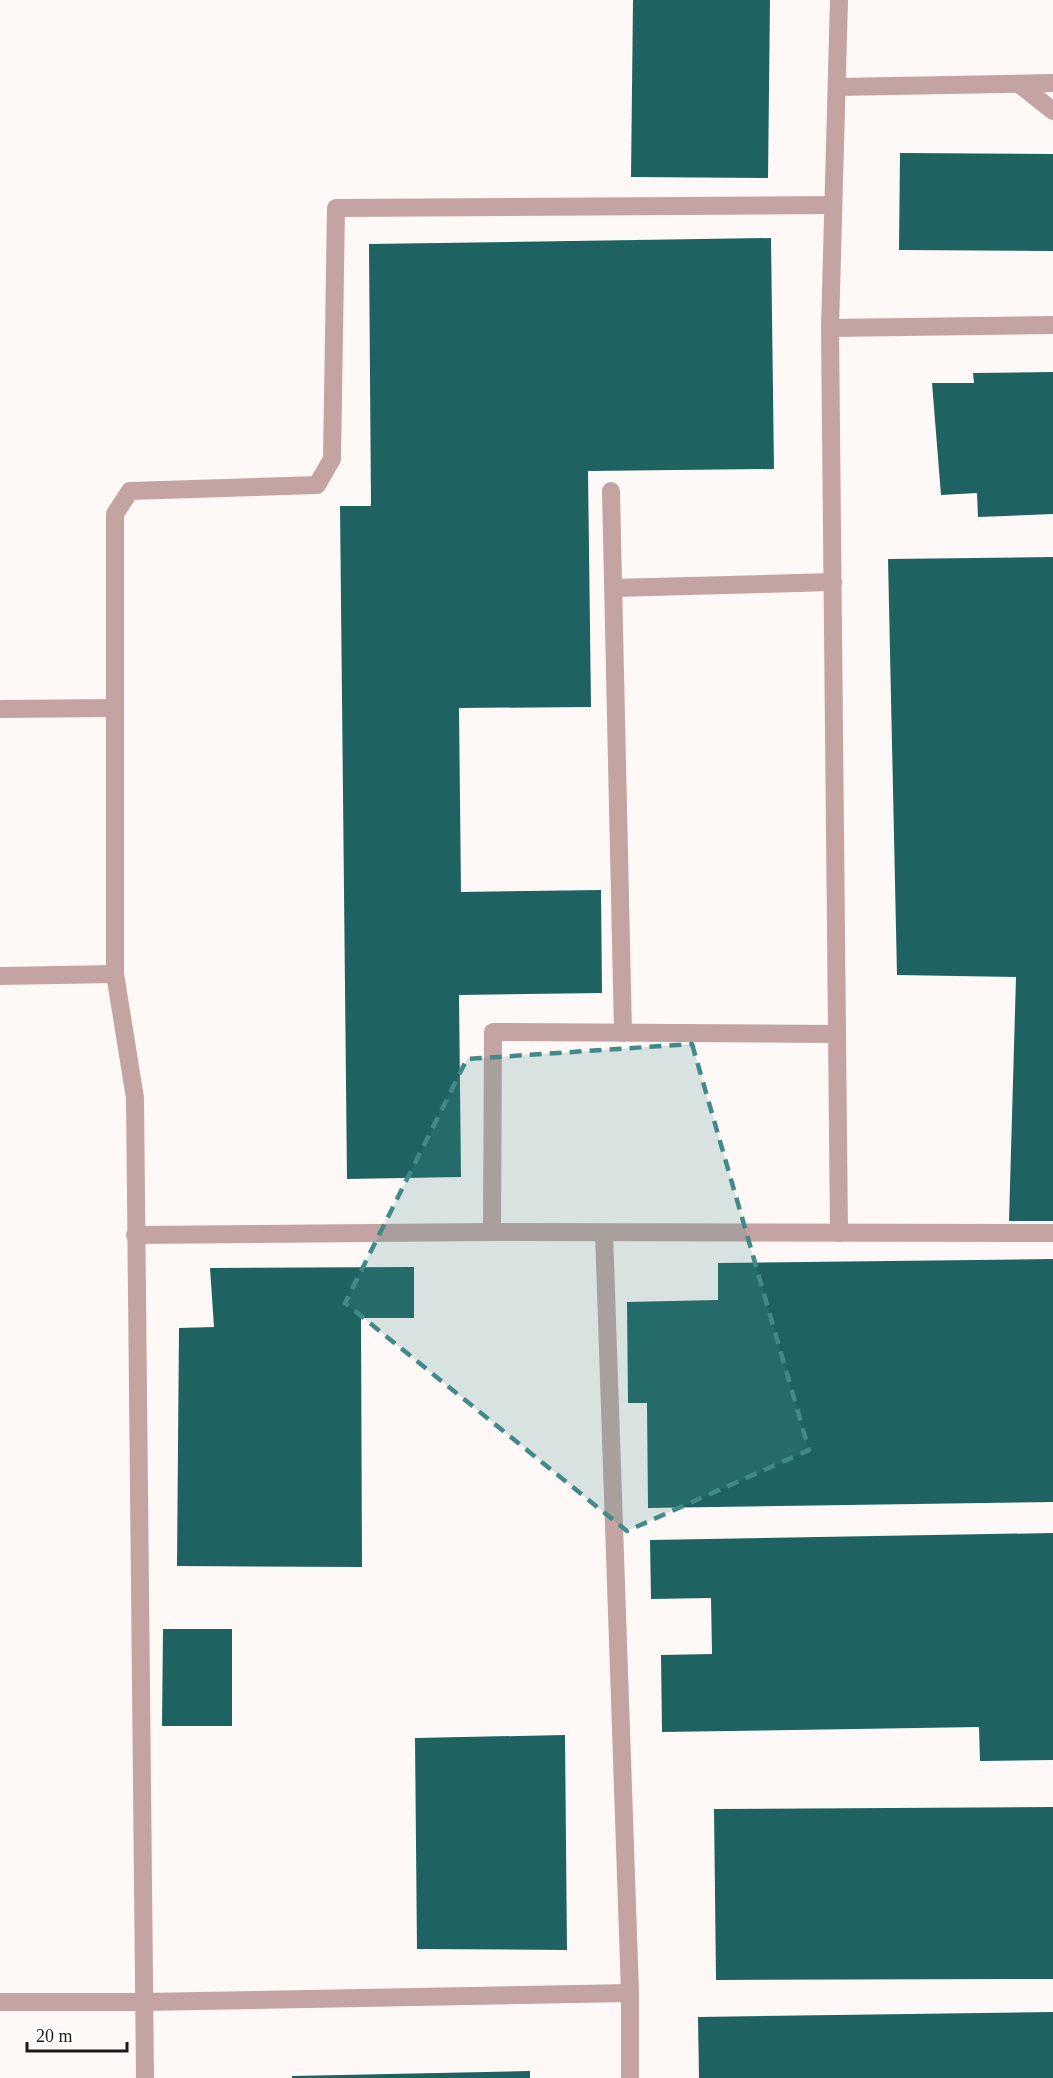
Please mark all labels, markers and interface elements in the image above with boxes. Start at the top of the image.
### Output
scale bar [27,2015,128,2053]
text: 20 m [36,2026,73,2046]

